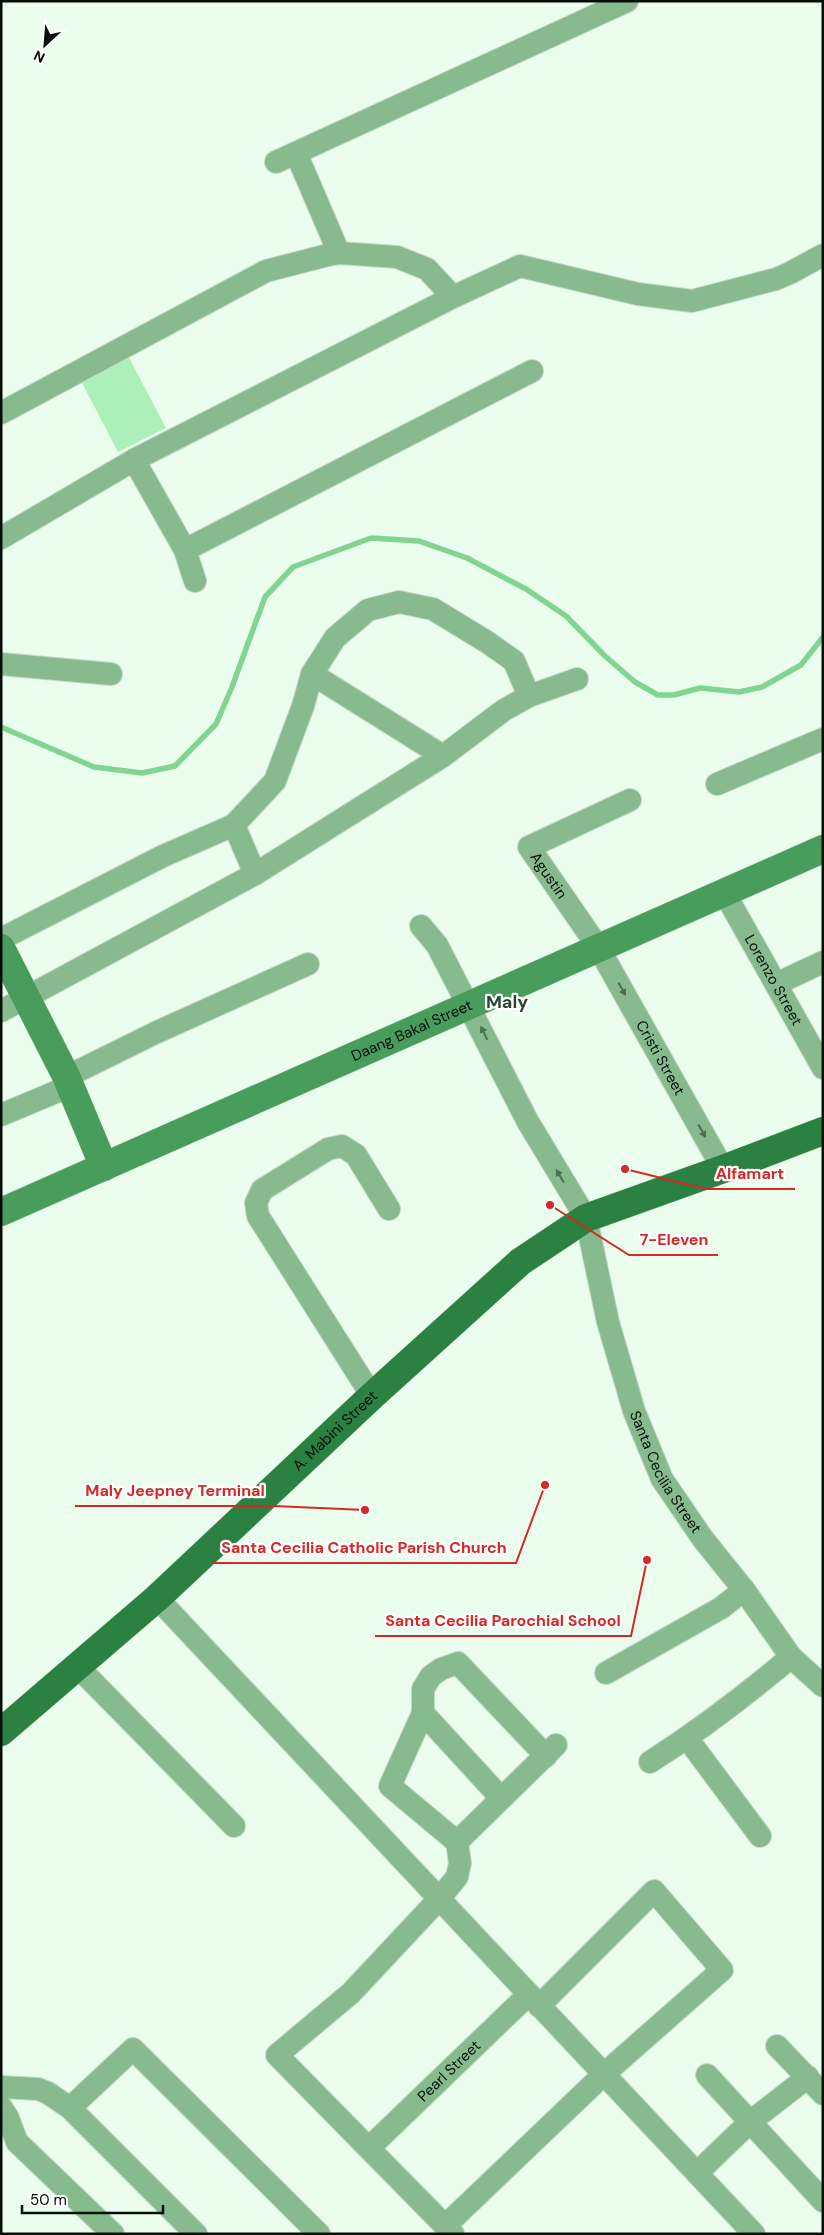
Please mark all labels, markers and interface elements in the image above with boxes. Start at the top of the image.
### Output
north arrow [20,20,70,70]
text: N [31,46,48,67]
street label: Agustin [526,848,572,903]
street label: Lorenzo Street [740,931,807,1029]
one-way arrow [618,982,626,997]
district label: Maly [486,990,528,1014]
street label: Daang Bakal Street [348,995,476,1066]
street label: Cristi Street [631,1017,690,1099]
one-way arrow [480,1026,488,1040]
one-way arrow [698,1124,706,1138]
callout: Alfamart [706,1158,795,1189]
text: Alfamart [716,1163,784,1184]
one-way arrow [556,1169,565,1182]
callout: 7-Eleven [629,1224,718,1255]
text: 7-Eleven [640,1229,708,1250]
street label: A. Mabini Street [288,1386,382,1475]
street label: Santa Cecilia Street [625,1408,706,1537]
callout: Maly Jeepney Terminal [75,1475,274,1506]
text: Maly Jeepney Terminal [85,1480,265,1501]
callout: Santa Cecilia Catholic Parish Church [211,1532,516,1563]
text: Santa Cecilia Catholic Parish Church [221,1537,507,1558]
callout: Santa Cecilia Parochial School [375,1605,631,1636]
text: Santa Cecilia Parochial School [385,1610,621,1631]
street label: Pearl Street [413,2036,485,2106]
scale bar [22,2182,164,2214]
text: 50 m [30,2190,67,2210]

